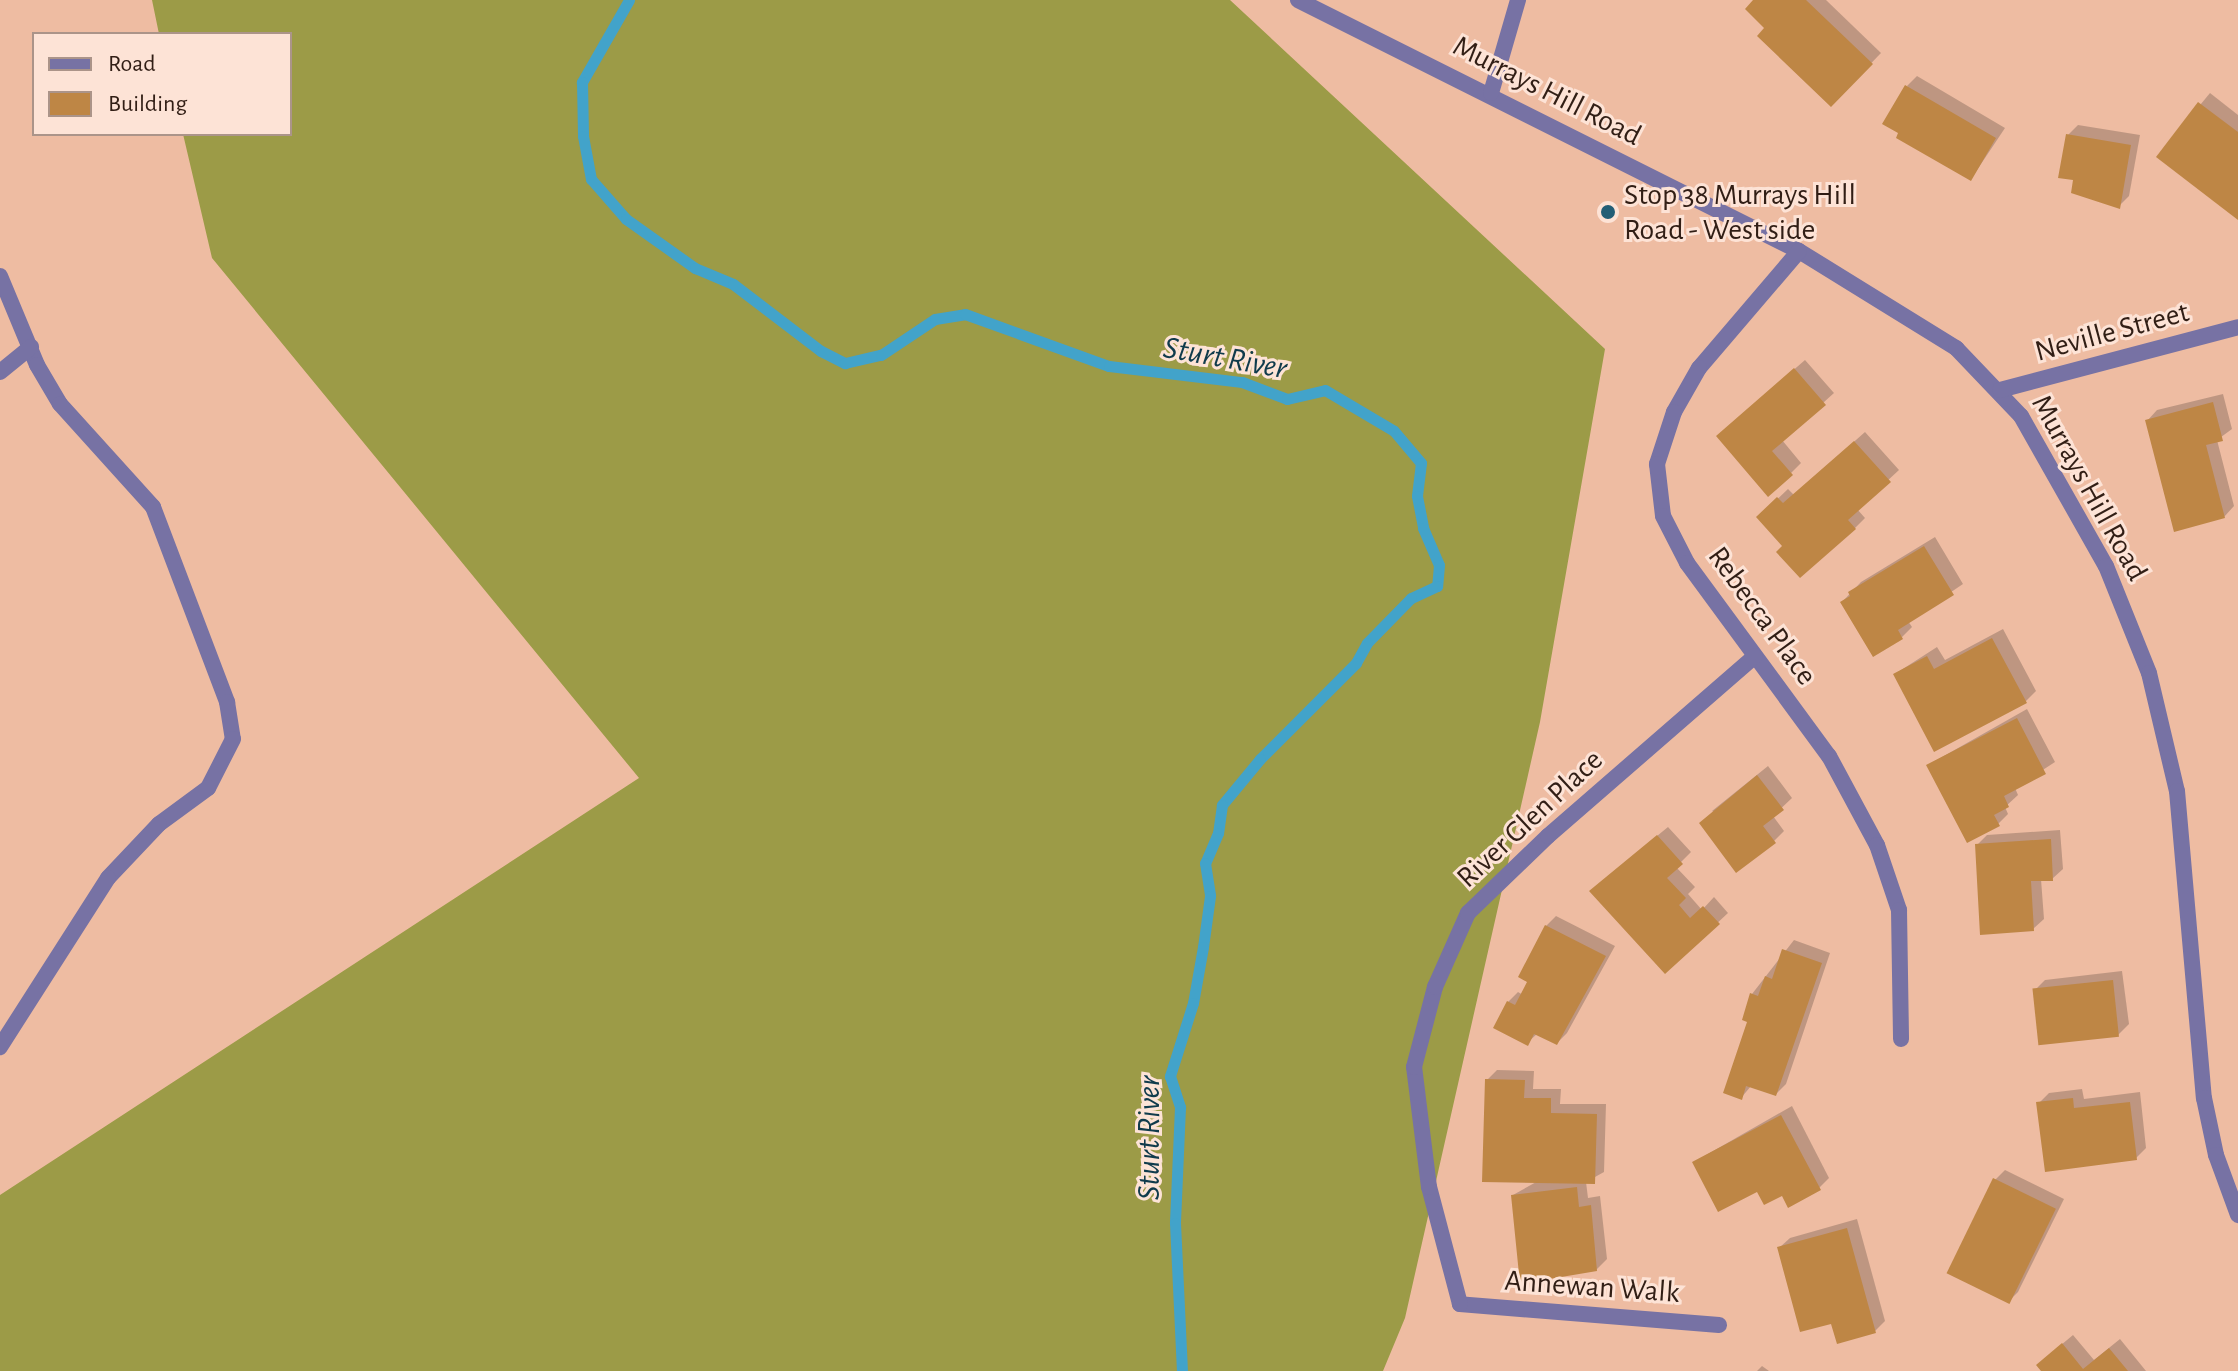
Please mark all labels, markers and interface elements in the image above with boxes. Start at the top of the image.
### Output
street label: Murrays Hill Road [1447,28,1647,154]
legend [32,32,292,136]
text: Road [108,52,156,76]
text: Building [108,92,187,116]
place label: Stop 38 Murrays Hill Road - West side [1624,177,1856,248]
marker: Stop 38 Murrays Hill Road - West side [1599,203,1617,221]
street label: Neville Street [2031,294,2193,370]
water label: Sturt River [1160,328,1290,388]
street label: Murrays Hill Road [2023,389,2155,587]
street label: Rebecca Place [1700,540,1824,692]
street label: River Glen Place [1450,742,1610,896]
water label: Sturt River [1130,1076,1168,1200]
street label: Annewan Walk [1503,1263,1681,1311]

